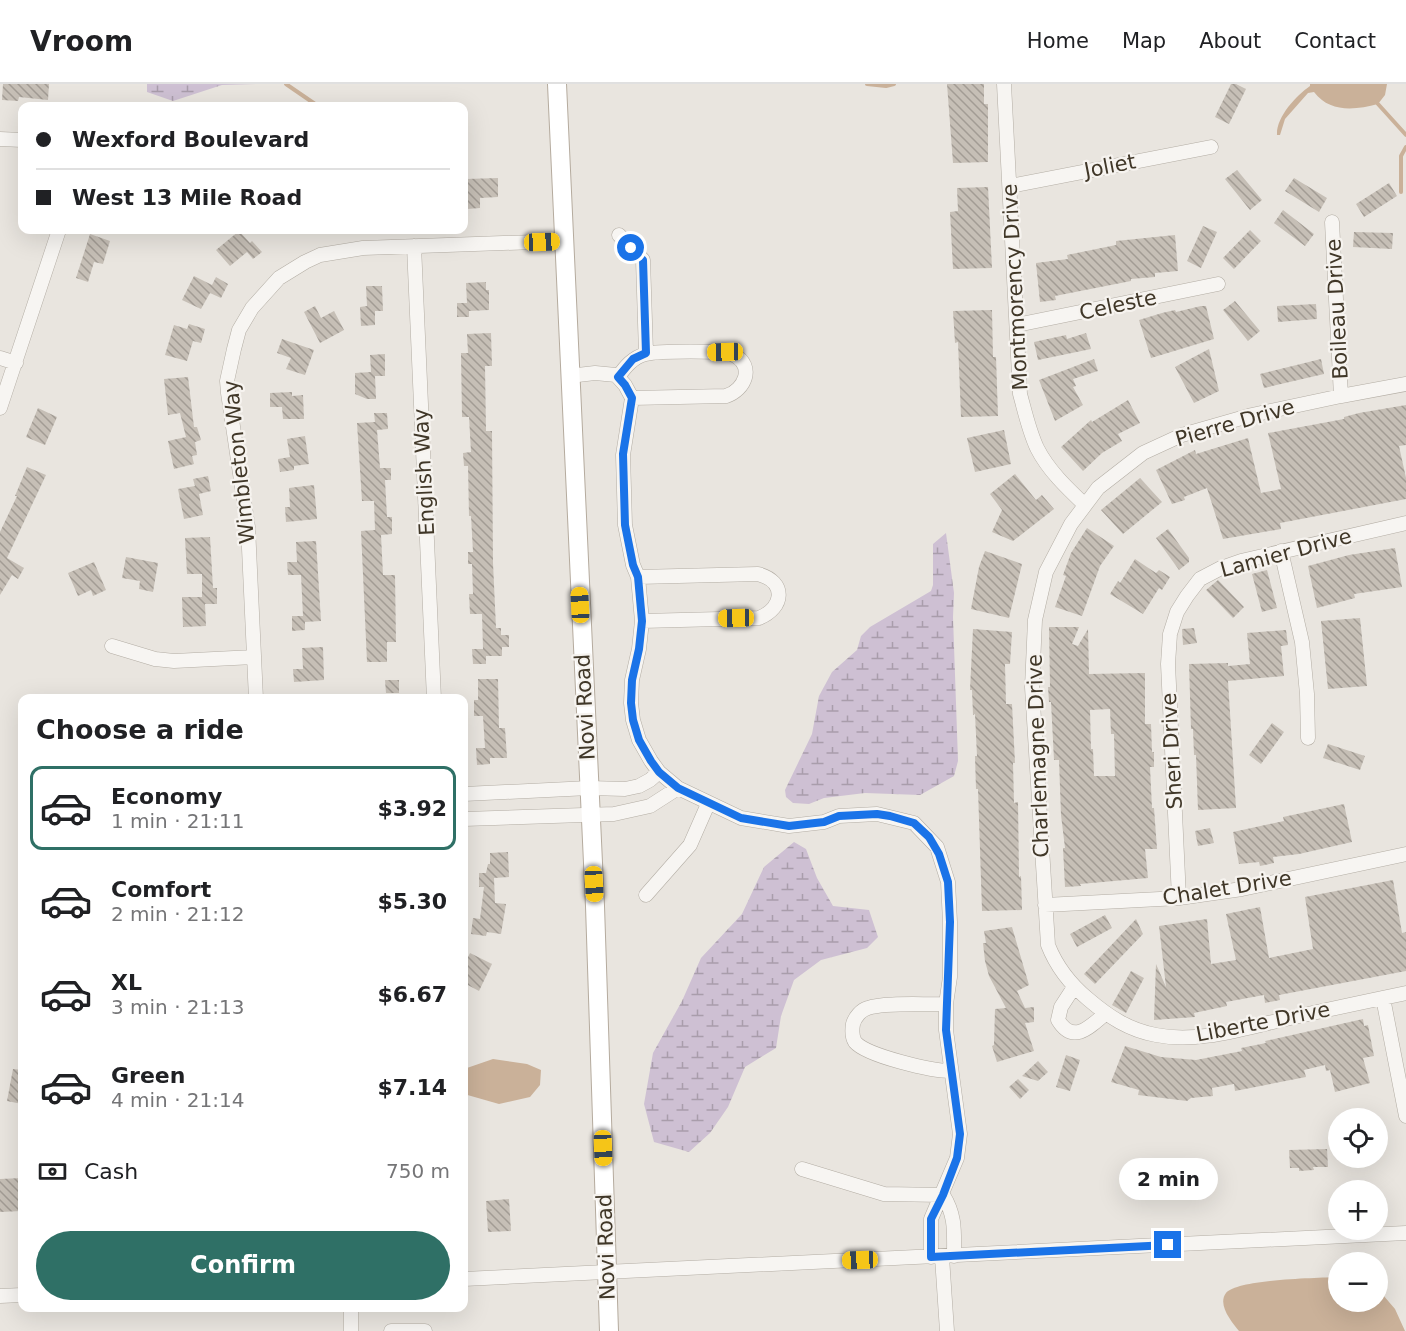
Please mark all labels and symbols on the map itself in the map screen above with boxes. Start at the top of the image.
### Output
street label: Joliet [1080,149,1138,183]
street label: Montmorency Drive [998,183,1032,391]
car [524,232,560,252]
route start [617,234,644,261]
street label: Boileau Drive [1321,238,1353,380]
street label: Celeste [1077,285,1159,325]
car [707,343,743,361]
street label: Wimbleton Way [218,379,260,545]
street label: Pierre Drive [1173,395,1297,451]
street label: English Way [409,408,439,536]
street label: Lamier Drive [1218,524,1354,582]
car [570,587,590,623]
car [718,609,754,627]
street label: Novi Road [570,653,600,761]
street label: Charlemagne Drive [1022,654,1054,858]
street label: Sheri Drive [1157,692,1187,810]
car [584,866,604,902]
street label: Chalet Drive [1161,866,1293,910]
street label: Liberte Drive [1194,997,1332,1047]
car [593,1130,613,1166]
callout: 2 min [1118,1158,1218,1200]
street label: Novi Road [592,1194,620,1300]
route end [1154,1231,1181,1258]
car [842,1250,878,1270]

